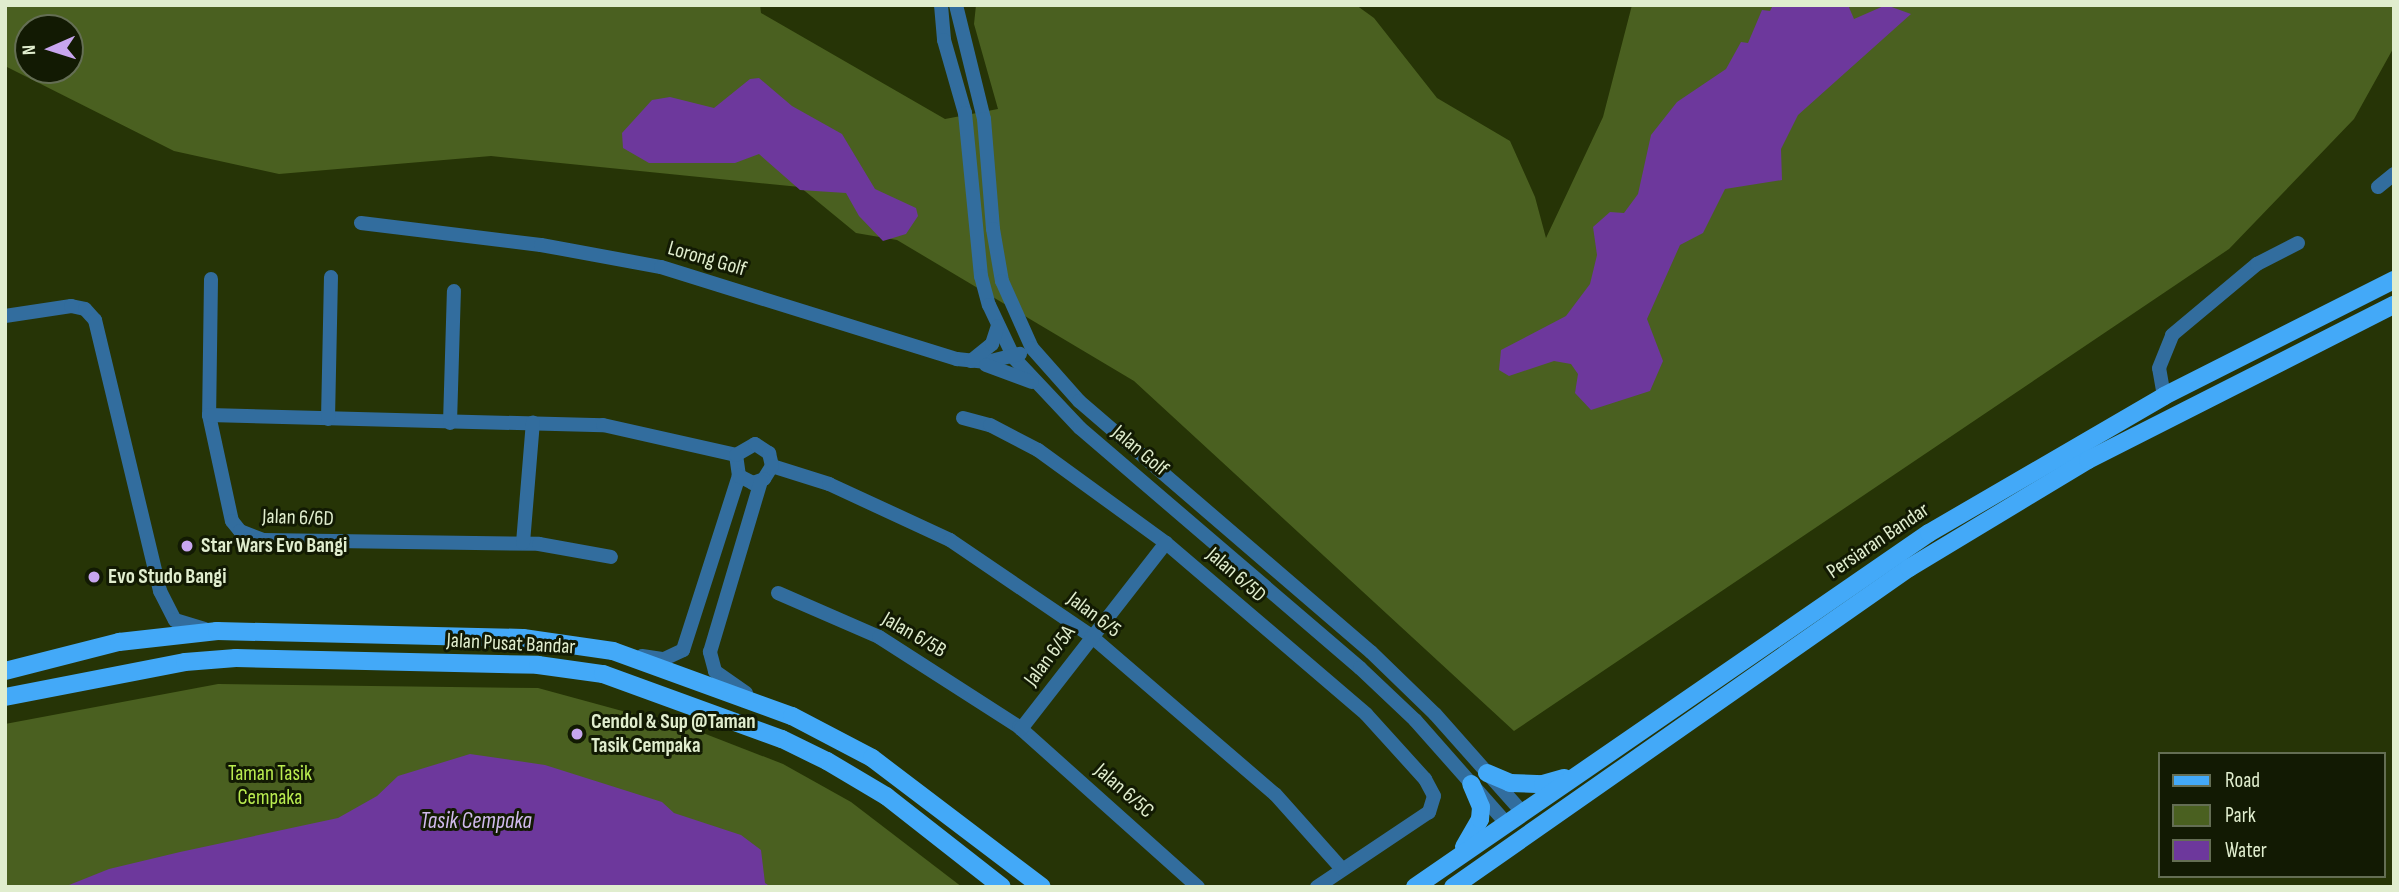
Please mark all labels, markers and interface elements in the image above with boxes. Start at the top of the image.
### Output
north arrow [14,14,84,84]
text: N [18,44,41,56]
street label: Lorong Golf [665,236,749,282]
street label: Jalan Golf [1107,420,1173,482]
street label: Persiaran Bandar [1822,498,1934,584]
street label: Jalan 6/6D [262,504,334,532]
place label: Star Wars Evo Bangi [201,533,347,559]
marker: Star Wars Evo Bangi [179,538,195,554]
street label: Jalan 6/5D [1201,542,1271,608]
place label: Evo Studo Bangi [108,564,226,590]
marker: Evo Studo Bangi [86,569,102,585]
street label: Jalan 6/5 [1062,587,1126,643]
street label: Jalan 6/5B [877,607,951,663]
street label: Jalan 6/5A [1019,621,1081,691]
street label: Jalan Pusat Bandar [446,628,576,660]
place label: Cendol & Sup @Taman Tasik Cempaka [591,709,756,759]
marker: Cendol & Sup @Taman Tasik Cempaka [569,726,585,742]
legend [2158,752,2385,878]
street label: Jalan 6/5C [1089,758,1159,824]
park label: Taman Tasik Cempaka [228,761,312,811]
text: Road [2225,768,2260,793]
text: Park [2225,803,2256,828]
water label: Tasik Cempaka [420,807,532,835]
text: Water [2225,838,2267,863]

